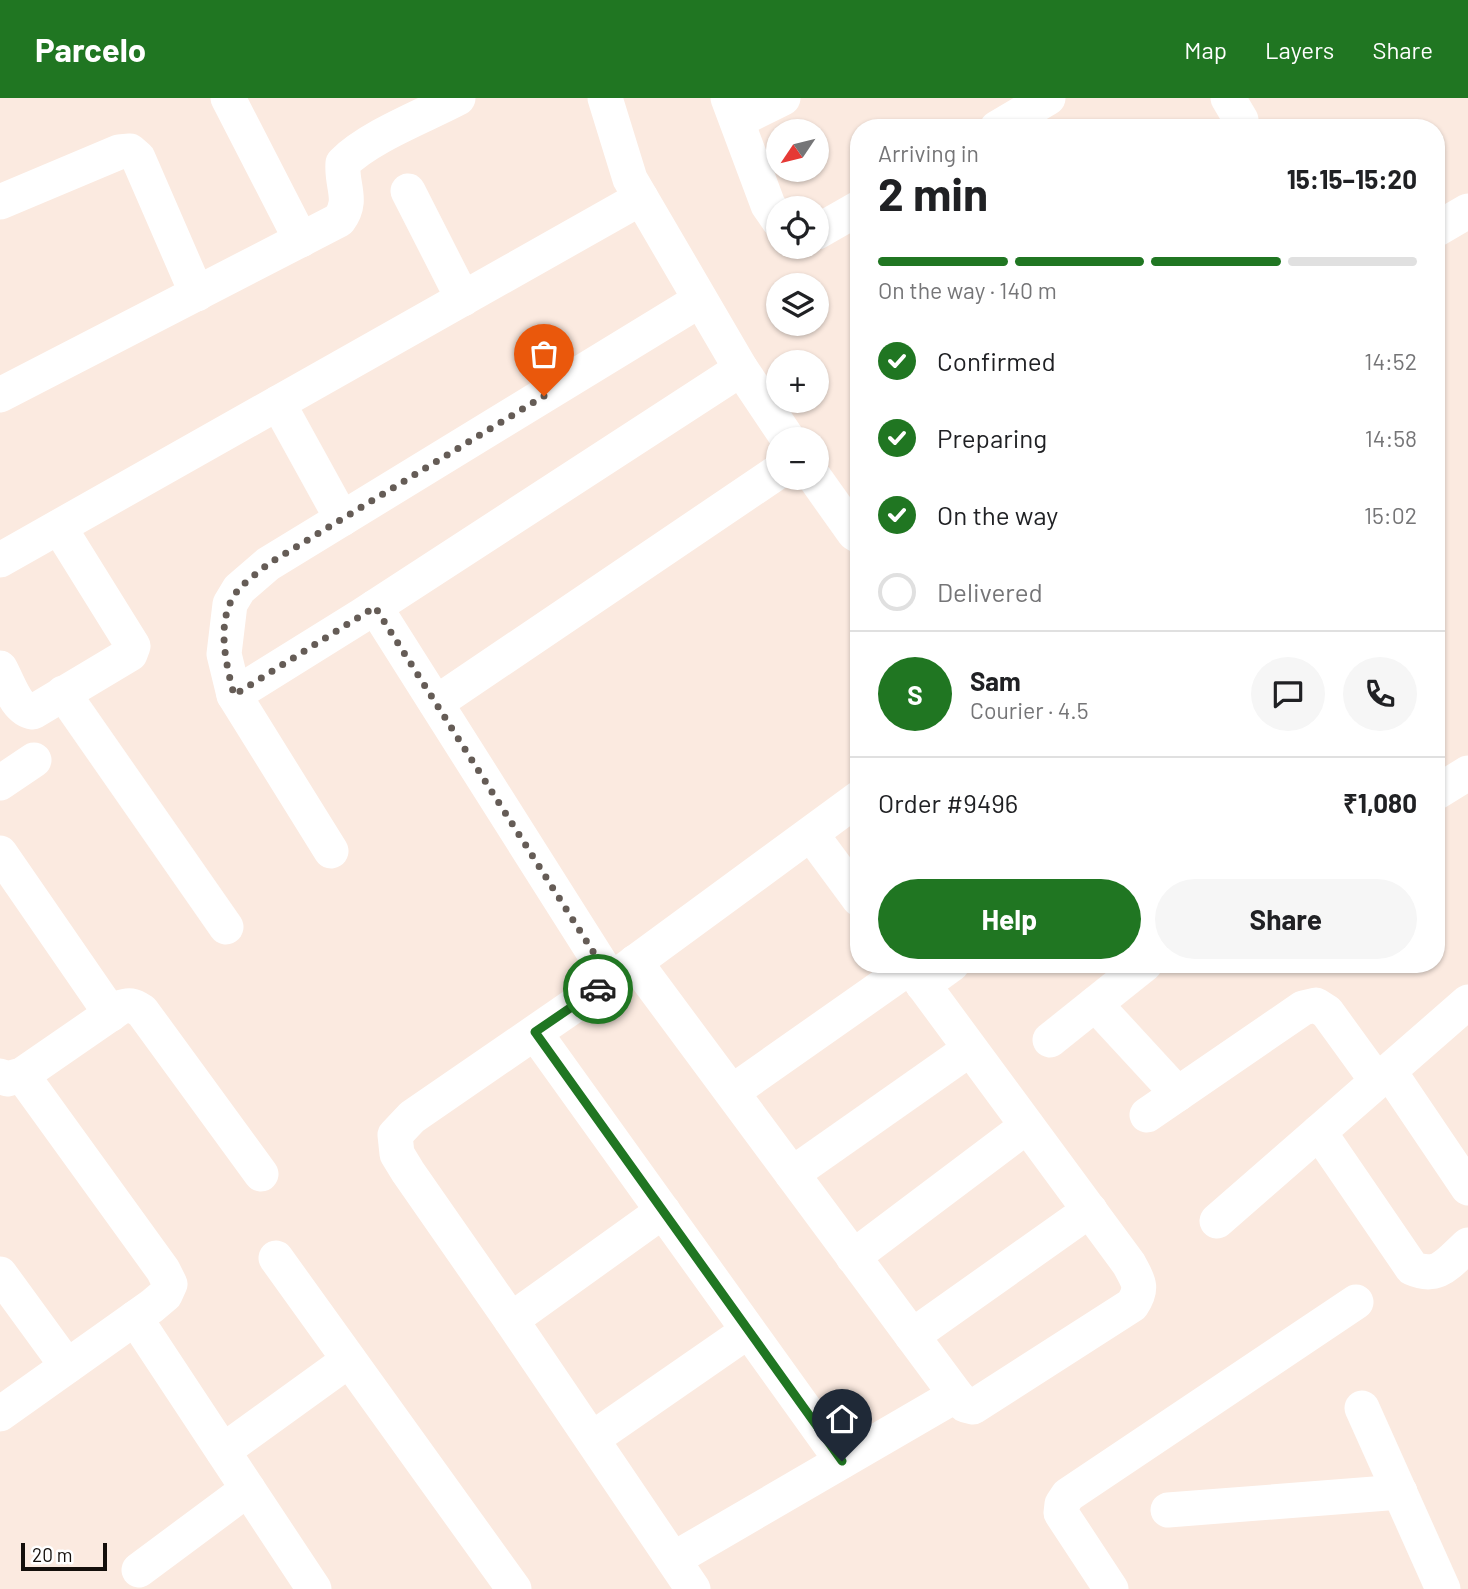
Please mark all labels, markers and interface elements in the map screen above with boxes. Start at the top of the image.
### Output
text: Parcelo [35,29,146,69]
text: Map [1184,35,1227,64]
text: Layers [1265,35,1334,64]
text: Share [1372,35,1433,64]
north arrow [766,119,830,182]
map controls [766,119,829,490]
text: Arriving in [878,139,979,167]
text: 15:15–15:20 [1287,163,1417,194]
text: 2 min [878,165,988,220]
button: locate [766,196,829,259]
button: layers [766,273,829,336]
text: On the way · 140 m [878,276,1057,304]
pin [514,324,574,396]
icon: bag [525,335,563,373]
icon: check [878,342,916,380]
text: Confirmed [937,345,1056,376]
text: 14:52 [1364,347,1417,375]
button: + [766,350,829,413]
icon: check [878,419,916,457]
text: Preparing [937,422,1047,453]
text: 14:58 [1365,424,1417,452]
button: − [766,427,829,490]
icon: check [878,496,916,534]
text: On the way [937,499,1058,530]
text: 15:02 [1364,501,1417,529]
text: Delivered [937,576,1043,607]
button: chat [1251,657,1325,731]
button: phone [1343,657,1417,731]
text: Sam [970,665,1021,696]
text: S [907,679,923,710]
text: Courier · 4.5 [970,696,1089,724]
text: Order #9496 [878,787,1018,818]
text: ₹1,080 [1343,787,1417,818]
button: Help [878,879,1141,959]
button: Share [1155,879,1417,959]
courier [563,954,633,1024]
icon: car [579,970,617,1008]
pin [812,1389,872,1461]
icon: home [823,1400,861,1438]
scale bar [21,1540,107,1572]
text: 20 m [32,1543,72,1566]

